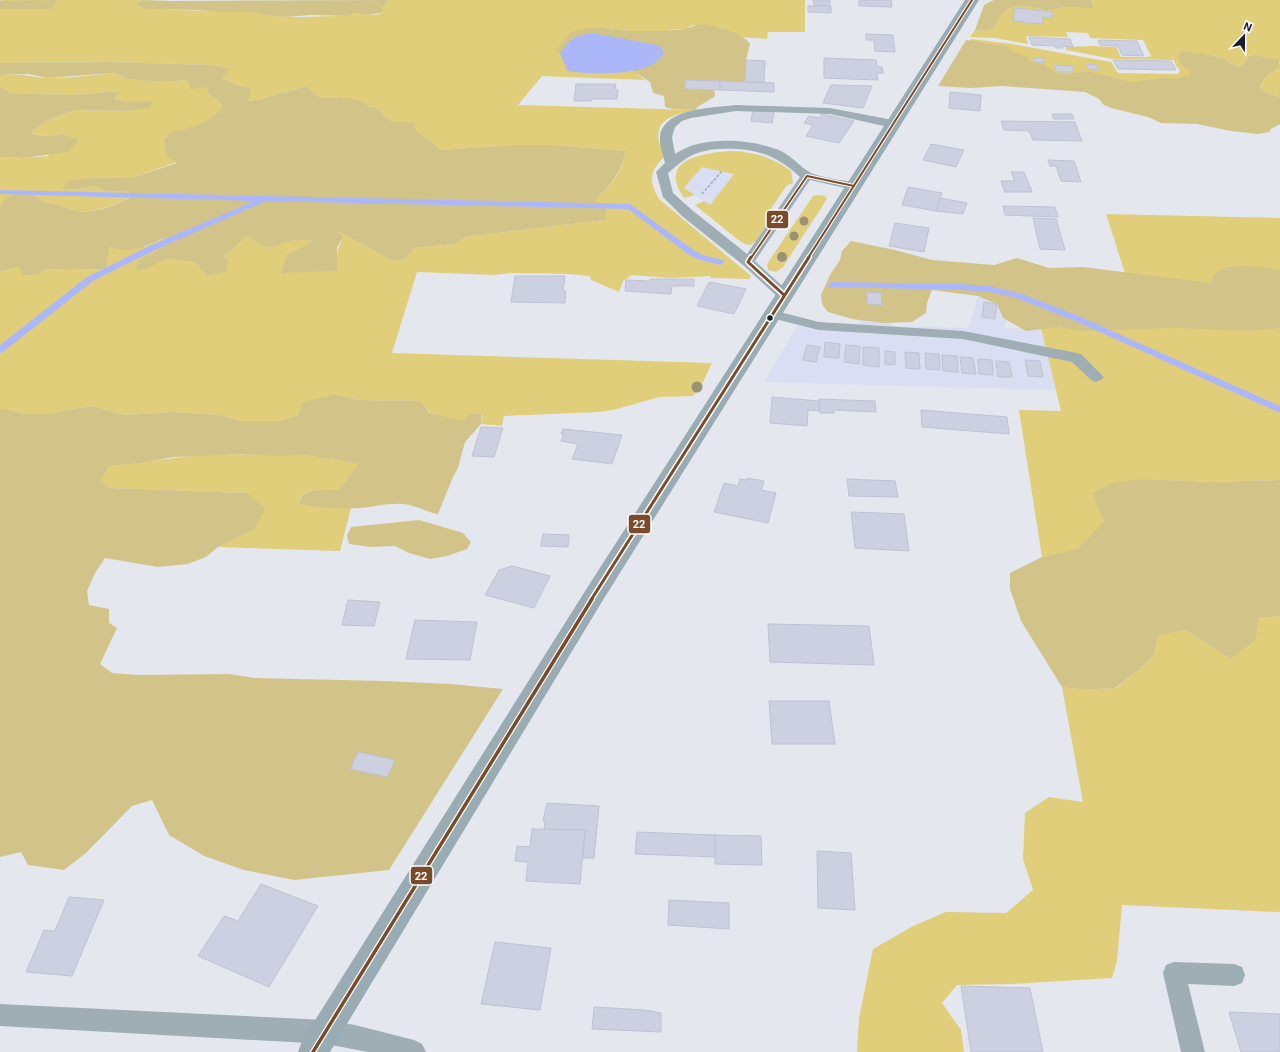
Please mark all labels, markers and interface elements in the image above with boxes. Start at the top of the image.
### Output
north arrow [1224,16,1264,56]
text: N [1242,20,1254,35]
line badge: 22 [766,210,789,229]
text: 22 [771,213,783,226]
unlabelled marker [765,313,775,323]
line badge: 22 [628,514,651,534]
text: 22 [633,518,645,531]
line badge: 22 [410,866,433,885]
text: 22 [415,870,427,883]

